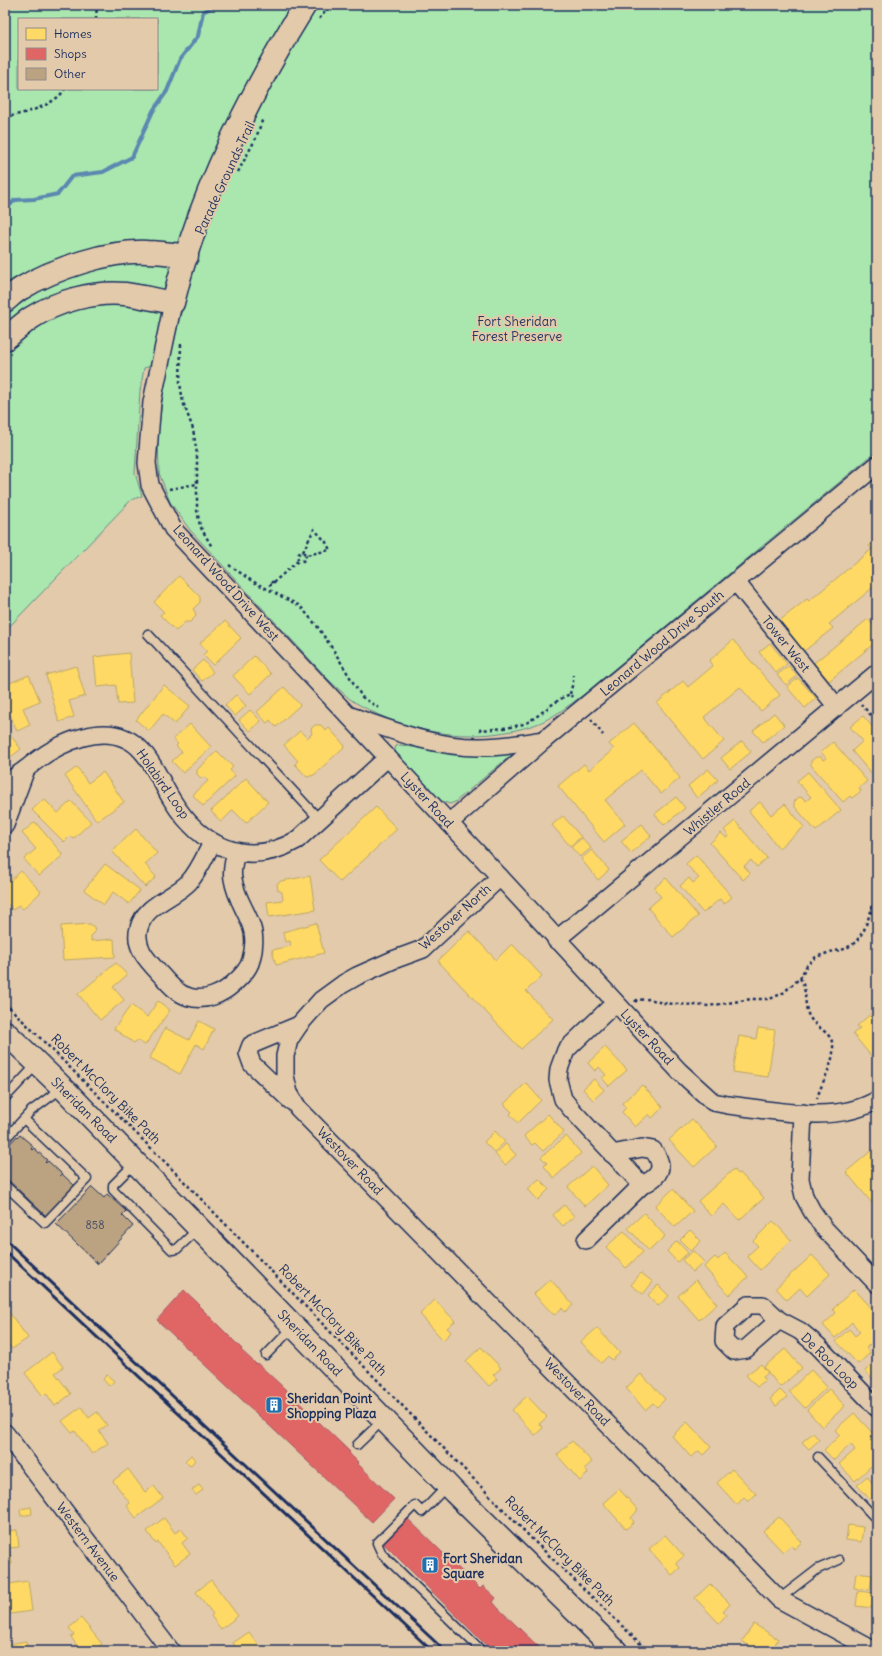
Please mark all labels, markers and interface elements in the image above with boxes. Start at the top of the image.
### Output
legend [18,18,158,90]
text: Homes [54,26,92,41]
text: Shops [54,46,87,61]
text: Other [54,66,86,81]
street label: Parade Grounds Trail [191,119,259,237]
park label: Fort Sheridan Forest Preserve [472,313,562,345]
street label: Leonard Wood Drive West [169,521,283,645]
street label: Leonard Wood Drive South [597,586,728,700]
street label: Tower West [758,612,814,676]
street label: Holabird Loop [133,746,193,822]
street label: Lyster Road [397,768,457,832]
street label: Whistler Road [680,774,754,840]
street label: Westover North [415,880,495,954]
street label: Lyster Road [617,1005,677,1069]
street label: Robert McClory Bike Path [47,1030,165,1148]
street label: Sheridan Road [48,1074,121,1147]
street label: Westover Road [313,1123,387,1199]
house number: 858 [86,1218,105,1232]
street label: Robert McClory Bike Path [275,1261,391,1380]
street label: Sheridan Road [274,1306,346,1380]
street label: De Roo Loop [797,1329,863,1393]
street label: Westover Road [540,1354,614,1430]
place label: Sheridan Point Shopping Plaza [287,1390,377,1422]
building icon: Sheridan Point Shopping Plaza [264,1395,284,1415]
street label: Robert McClory Bike Path [501,1492,619,1610]
street label: Western Avenue [53,1499,123,1585]
place label: Fort Sheridan Square [443,1550,523,1582]
building icon: Fort Sheridan Square [420,1555,440,1575]

